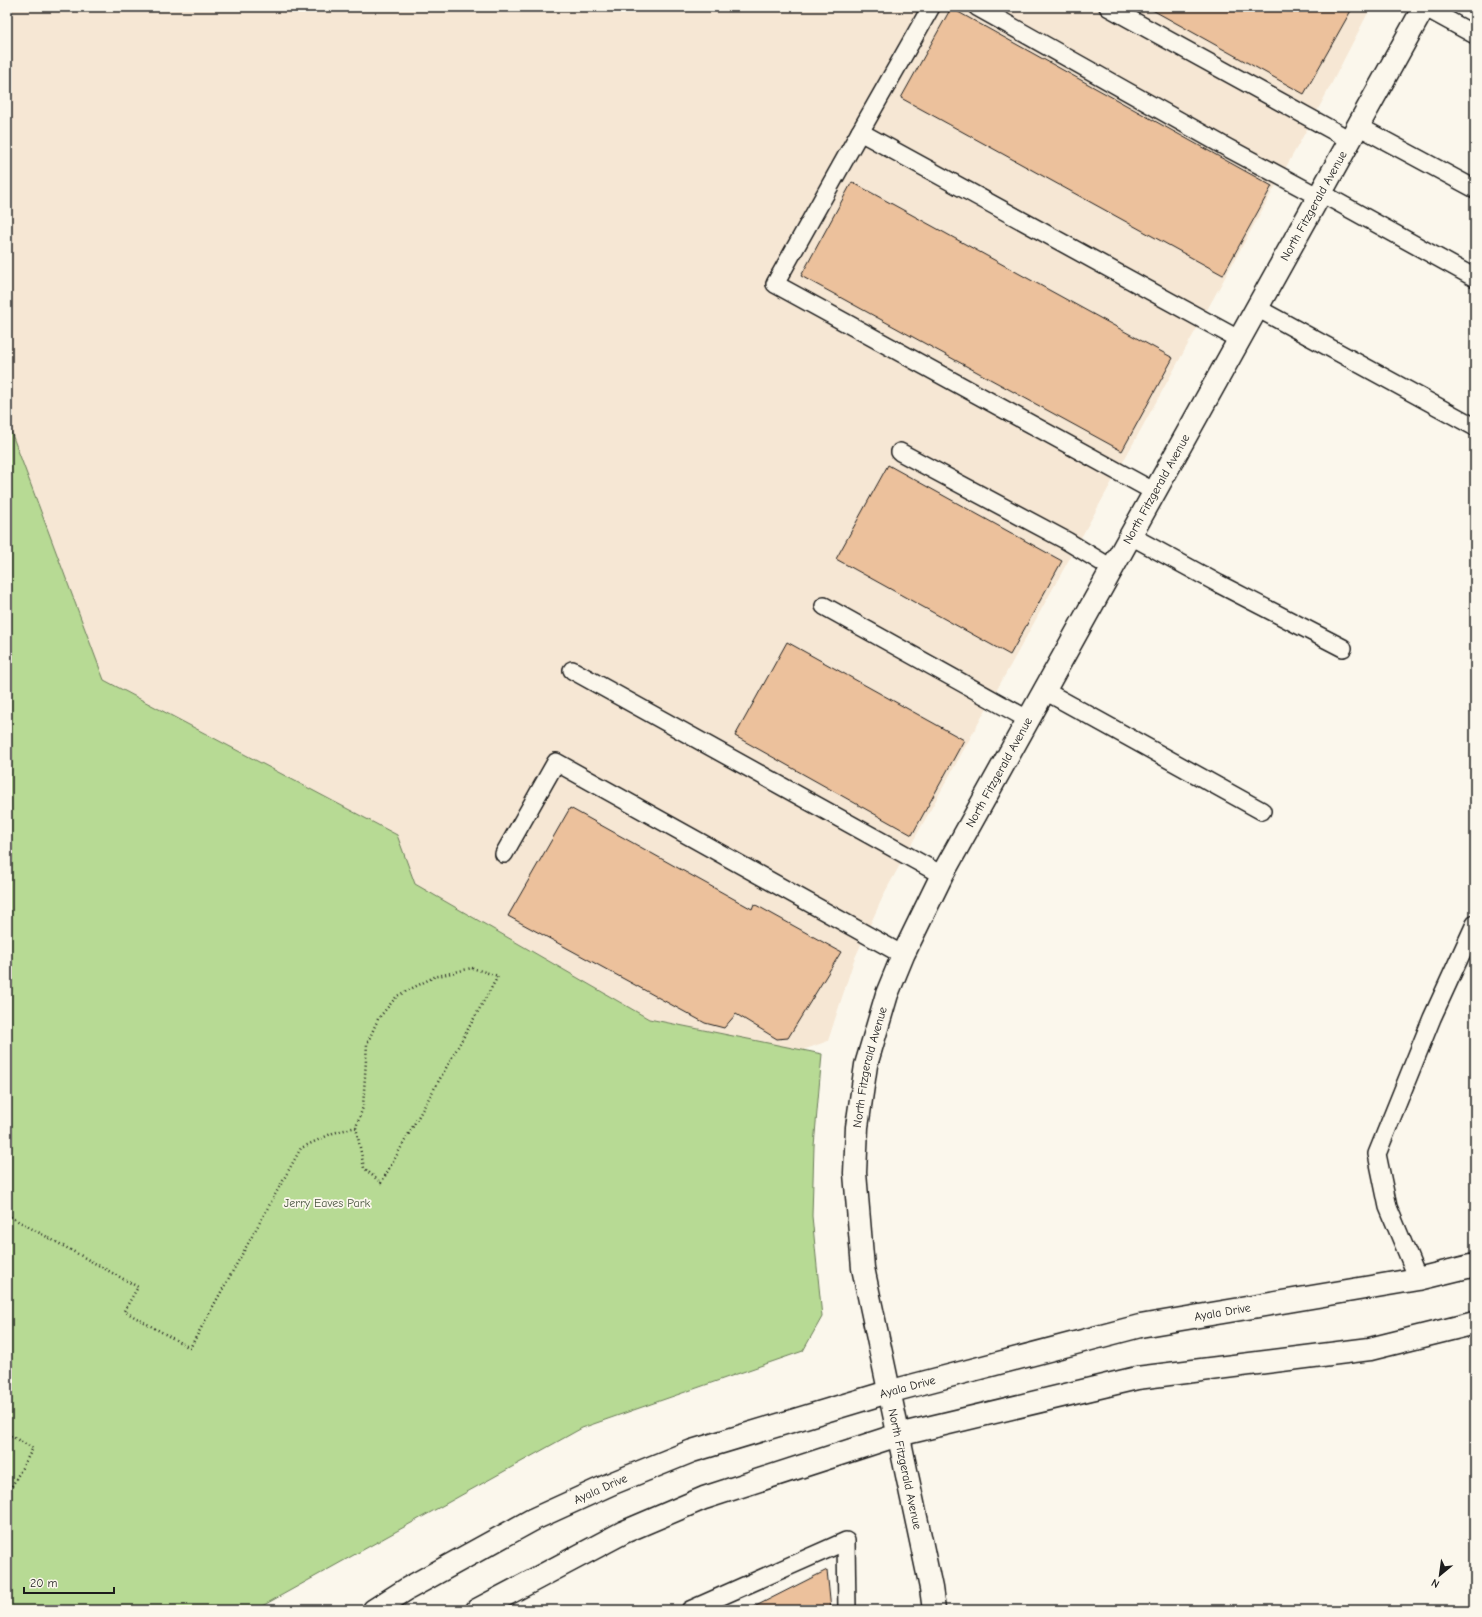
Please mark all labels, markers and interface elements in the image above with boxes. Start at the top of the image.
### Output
street label: North Fitzgerald Avenue [1277,148,1350,263]
street label: North Fitzgerald Avenue [1120,432,1192,547]
street label: North Fitzgerald Avenue [963,715,1035,830]
street label: North Fitzgerald Avenue [850,1005,890,1129]
park label: Jerry Eaves Park [284,1196,370,1210]
street label: Ayala Drive [1193,1300,1252,1324]
street label: Ayala Drive [878,1373,937,1401]
street label: North Fitzgerald Avenue [885,1407,925,1531]
street label: Ayala Drive [571,1471,629,1507]
north arrow [1420,1555,1460,1595]
scale bar [24,1569,114,1595]
text: 20 m [30,1576,58,1590]
text: N [1429,1576,1442,1591]

